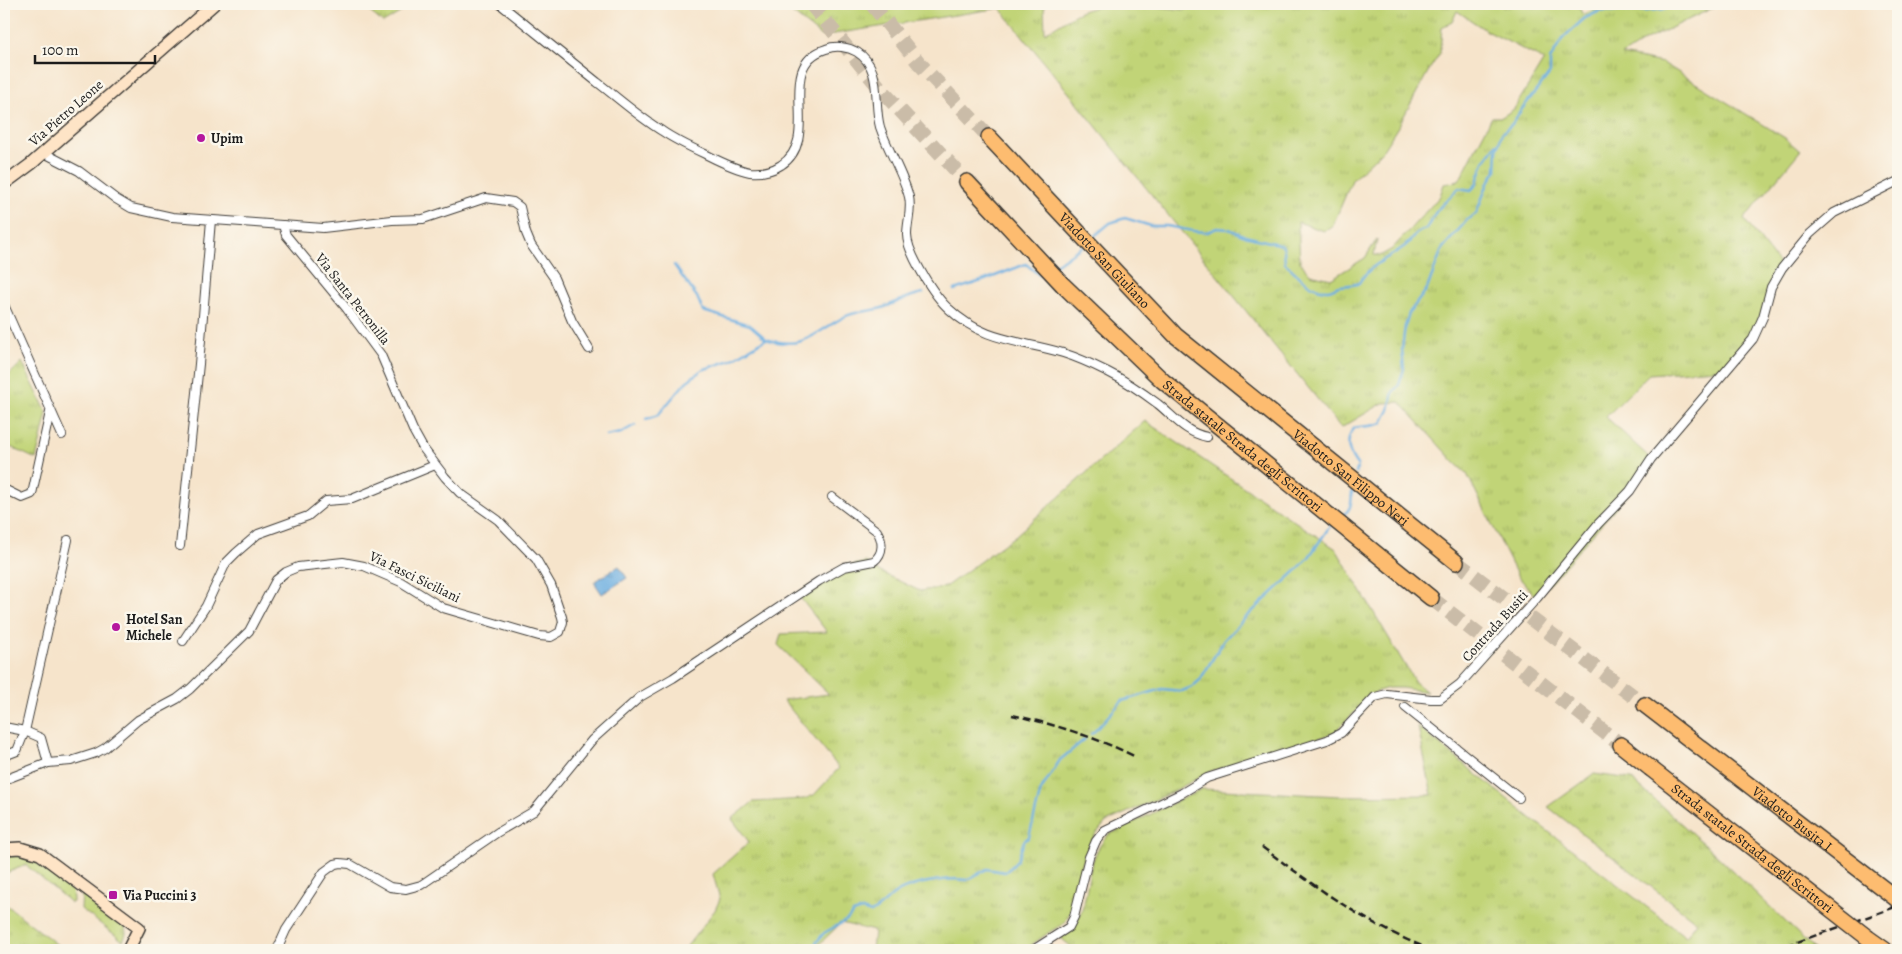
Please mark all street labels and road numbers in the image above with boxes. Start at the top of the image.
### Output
street label: Via Pietro Leone [24,75,107,151]
street label: Viadotto San Giuliano [1054,207,1155,312]
street label: Via Santa Petronilla [311,248,395,349]
street label: Strada statale Strada degli Scrittori [1159,375,1327,516]
street label: Viadotto San Filippo Neri [1288,424,1413,530]
street label: Via Fasci Siciliani [365,546,464,607]
street label: Contrada Busiti [1458,586,1532,666]
street label: Strada statale Strada degli Scrittori [1668,779,1837,917]
street label: Viadotto Busita I [1747,781,1836,856]

